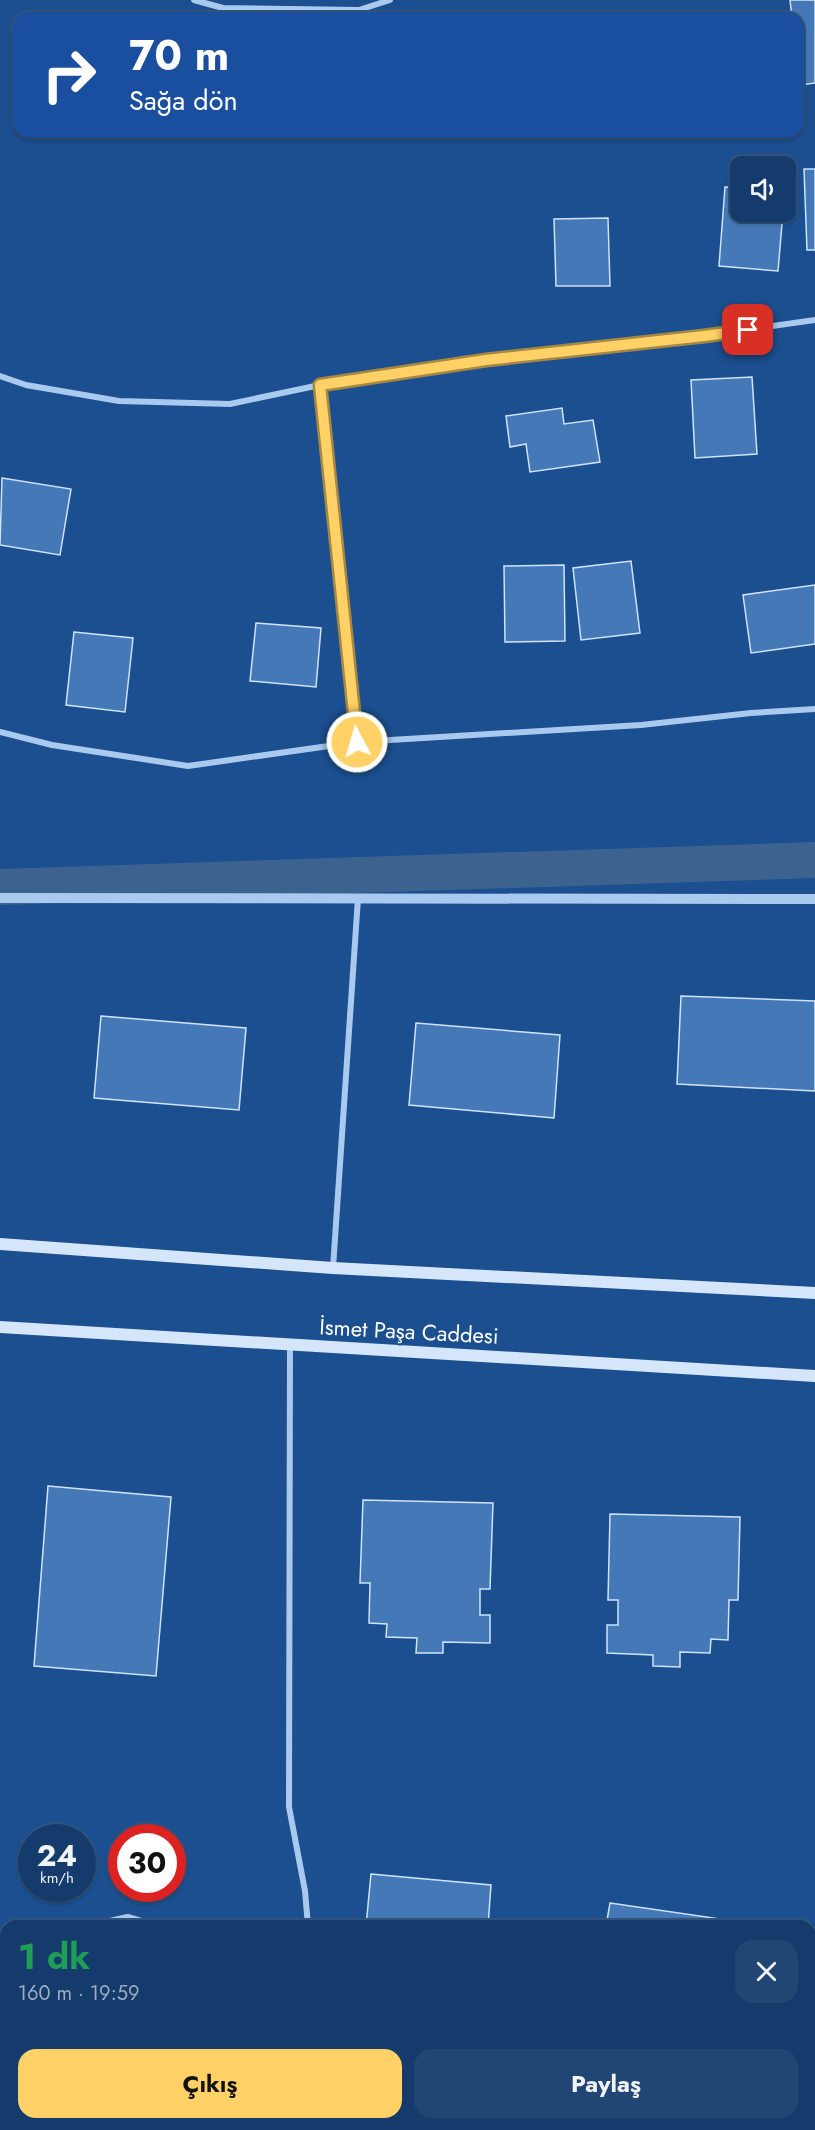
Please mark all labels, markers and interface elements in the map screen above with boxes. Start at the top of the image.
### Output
text: 70 m [129,25,229,86]
icon: right [30,36,108,114]
text: Sağa dön [129,81,238,120]
map controls [730,156,796,222]
button: sound [730,156,796,222]
pin [722,304,773,355]
icon: arrive [731,313,764,346]
position arrow [325,710,389,774]
street label: İsmet Paşa Caddesi [319,1310,499,1352]
speed limit sign: 30 [108,1824,186,1902]
text: 24 [37,1834,77,1877]
text: km/h [40,1867,74,1889]
text: 1 dk [18,1930,90,1982]
button: close [735,1940,798,2003]
text: 160 m · 19:59 [18,1979,139,2008]
button: Çıkış [18,2049,402,2118]
button: Paylaş [414,2049,798,2118]

